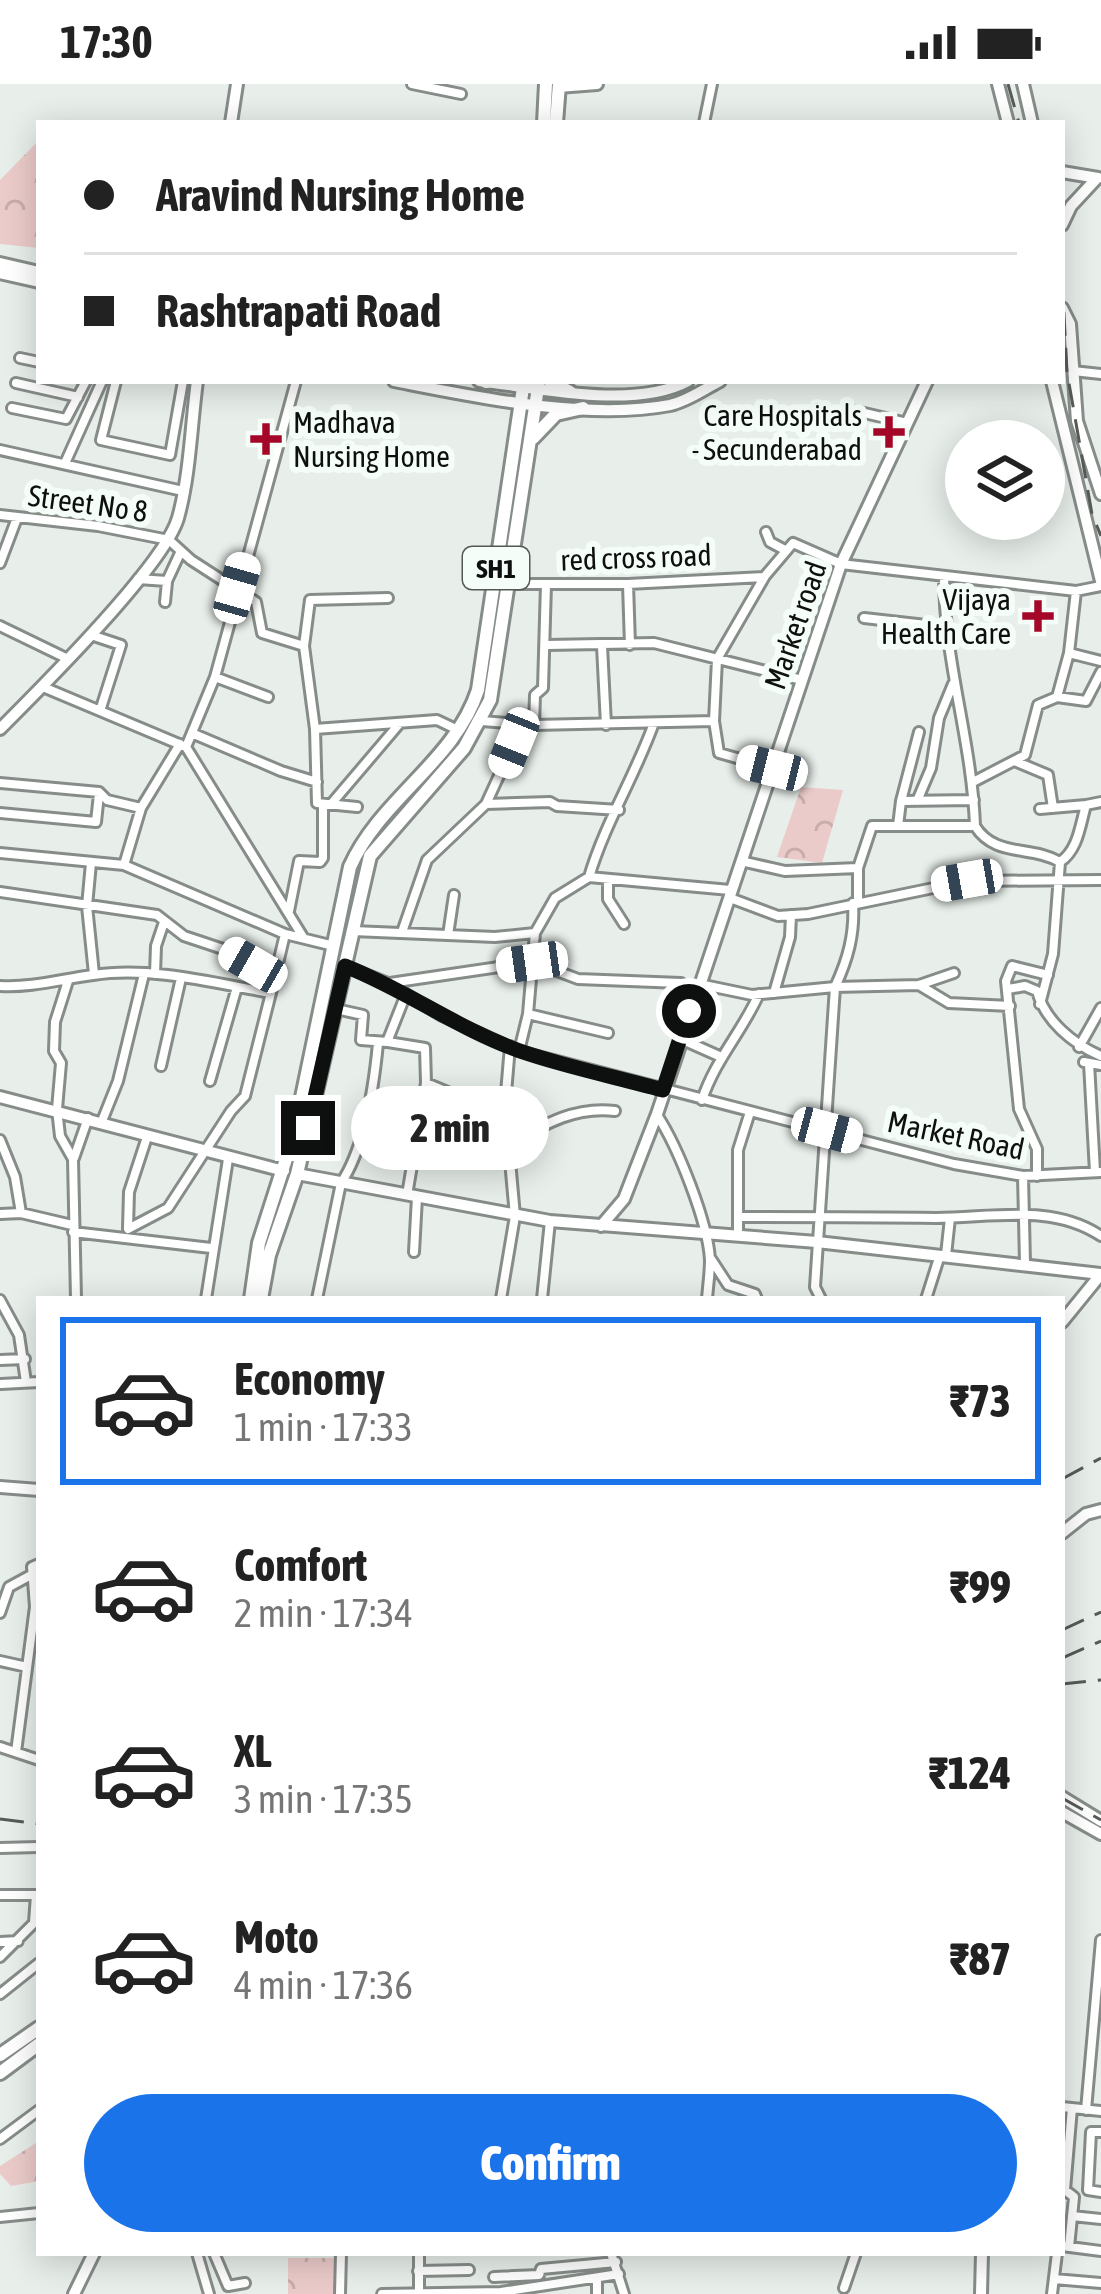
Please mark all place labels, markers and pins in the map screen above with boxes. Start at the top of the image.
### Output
place label: Care Hospitals - Secunderabad [692,398,862,466]
place label: Madhava Nursing Home [293,405,450,473]
marker: Care Hospitals - Secunderabad [873,416,905,448]
marker: Madhava Nursing Home [250,423,282,455]
place label: Vijaya Health Care [881,582,1011,650]
marker: Vijaya Health Care [1022,600,1054,632]

